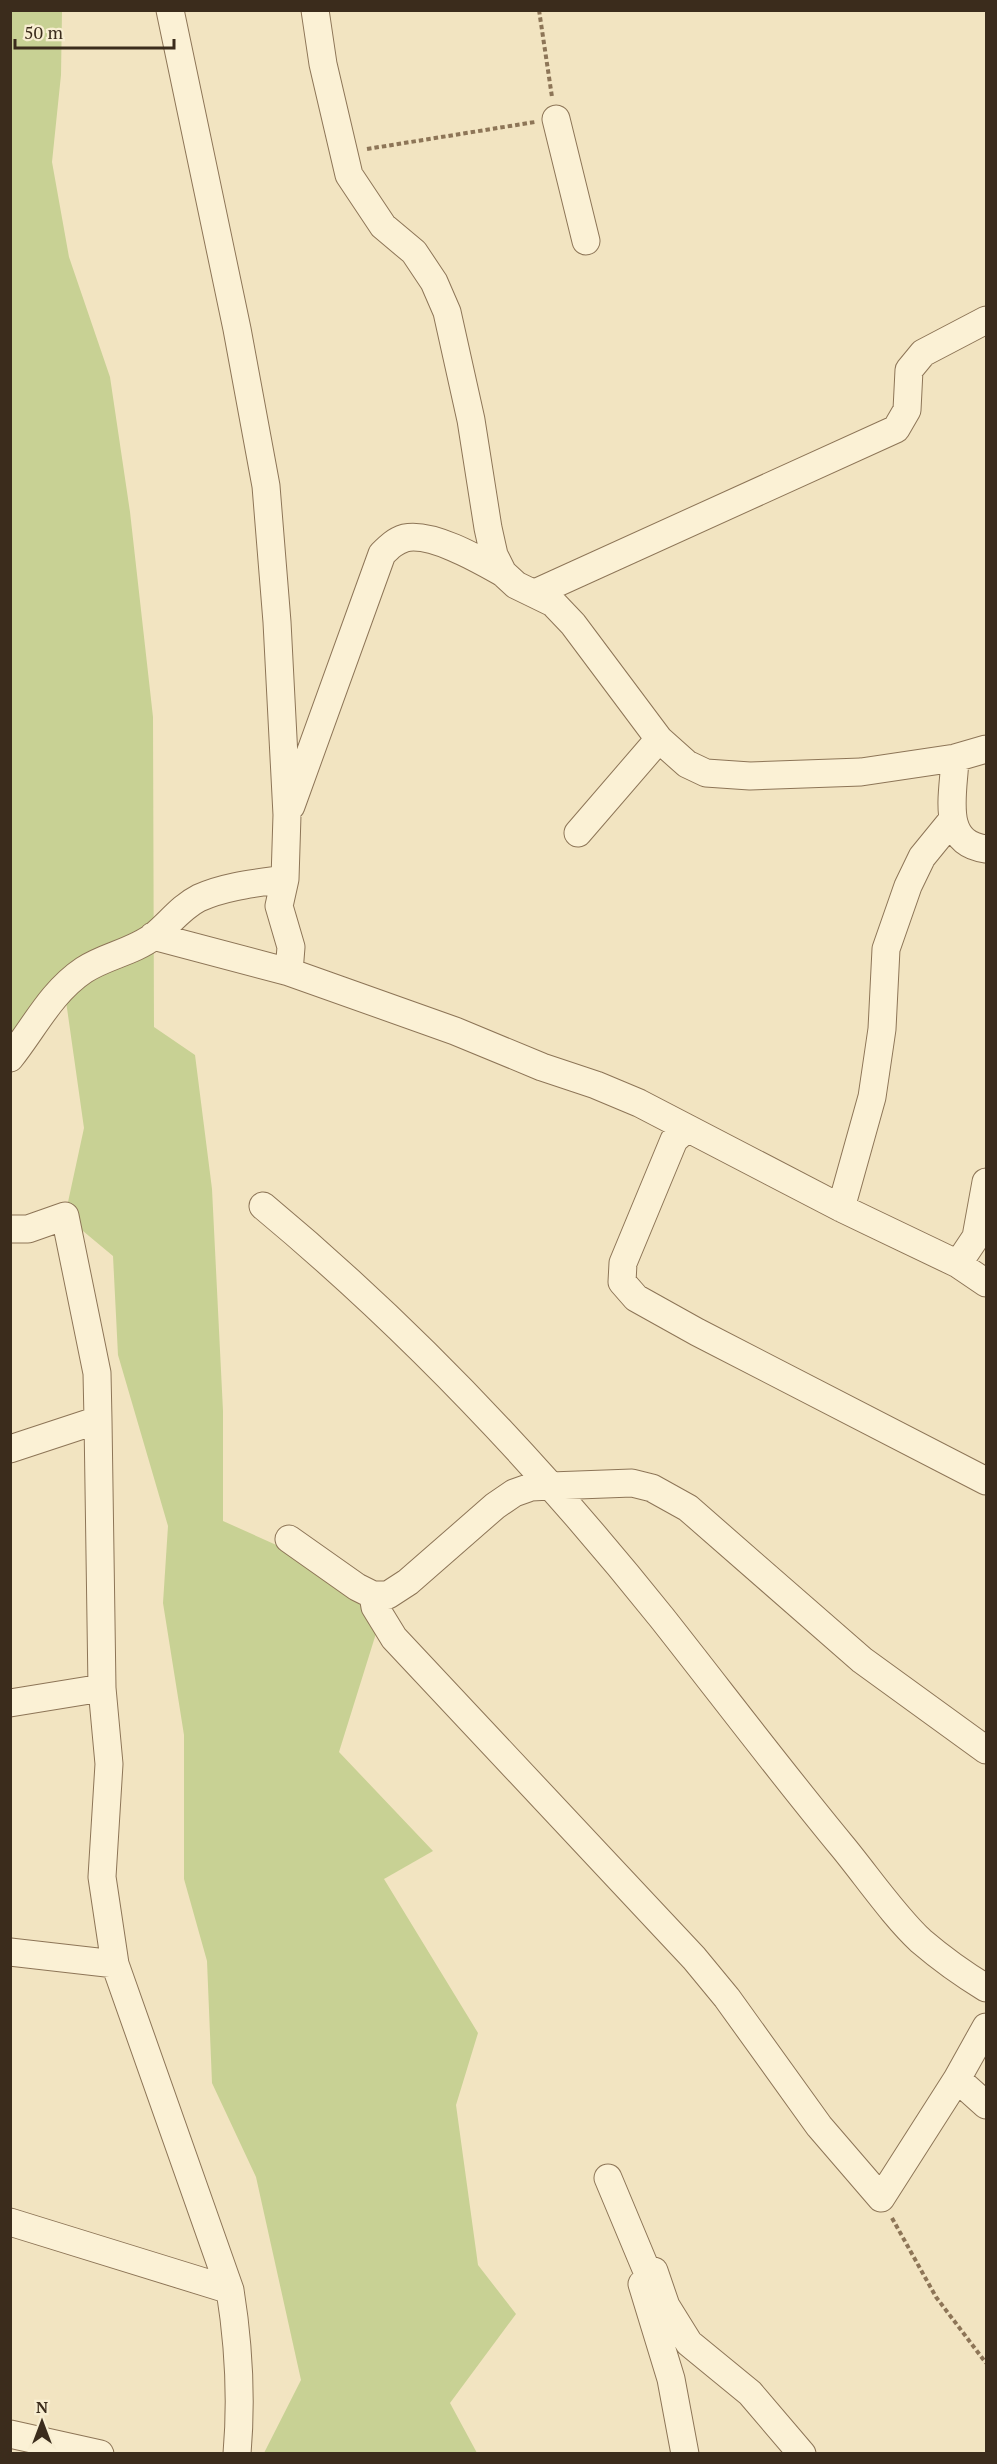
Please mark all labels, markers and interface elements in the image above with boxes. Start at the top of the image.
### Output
scale bar [15,12,174,50]
text: 50 m [24,20,64,44]
north arrow [12,2392,72,2452]
text: N [36,2396,48,2418]

